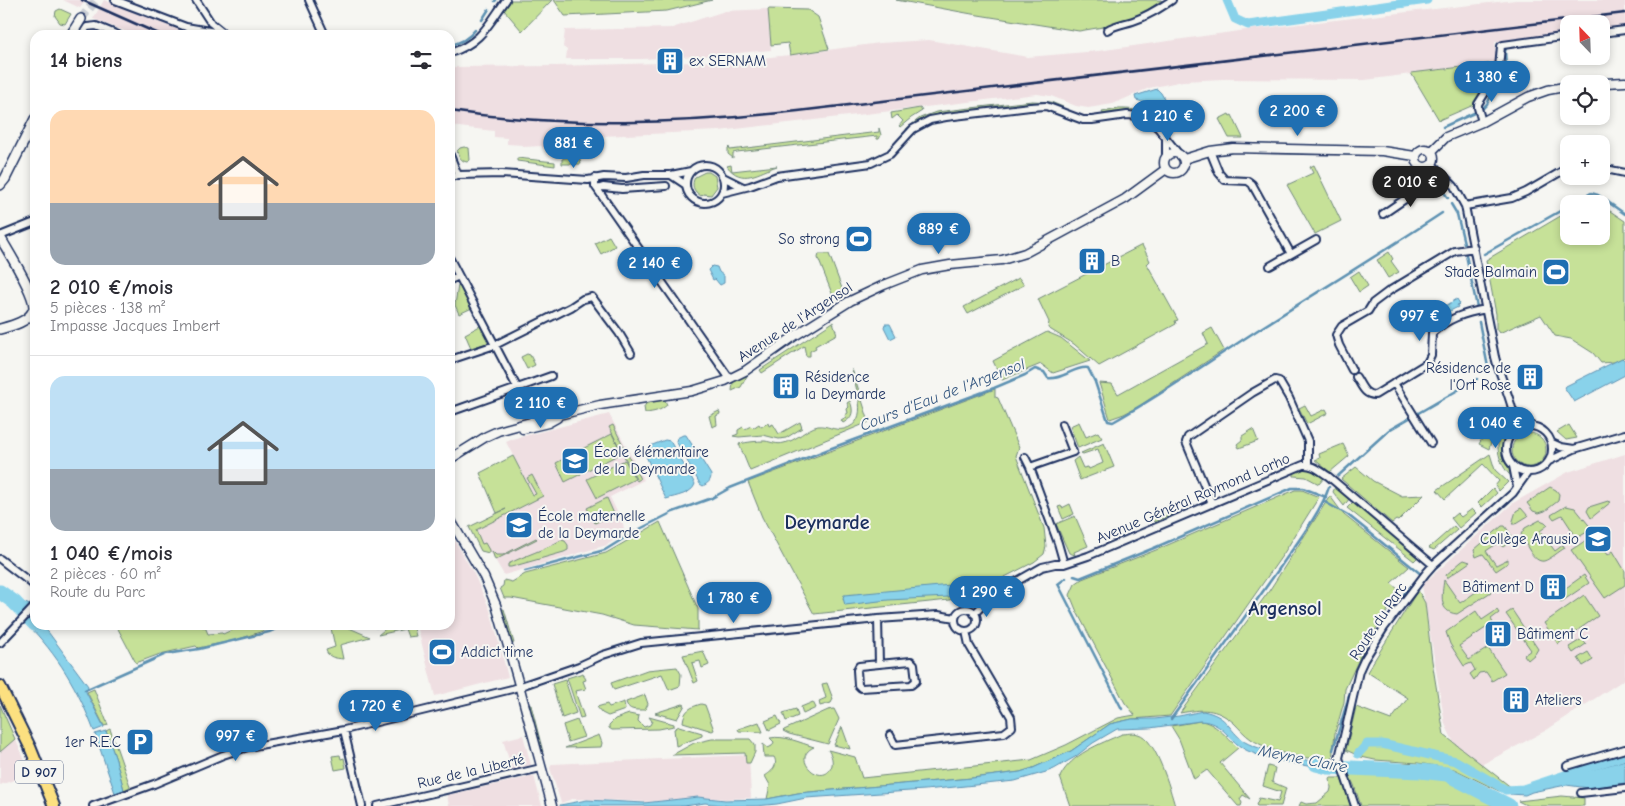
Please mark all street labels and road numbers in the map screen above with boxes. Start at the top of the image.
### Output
street label: Avenue de l'Argensol [734,278,856,366]
street label: Avenue Général Raymond Lorho [1094,449,1292,547]
street label: Route du Parc [1345,579,1411,663]
street label: Rue de la Liberté [416,750,527,792]
road number: D 907 [15,760,63,784]

